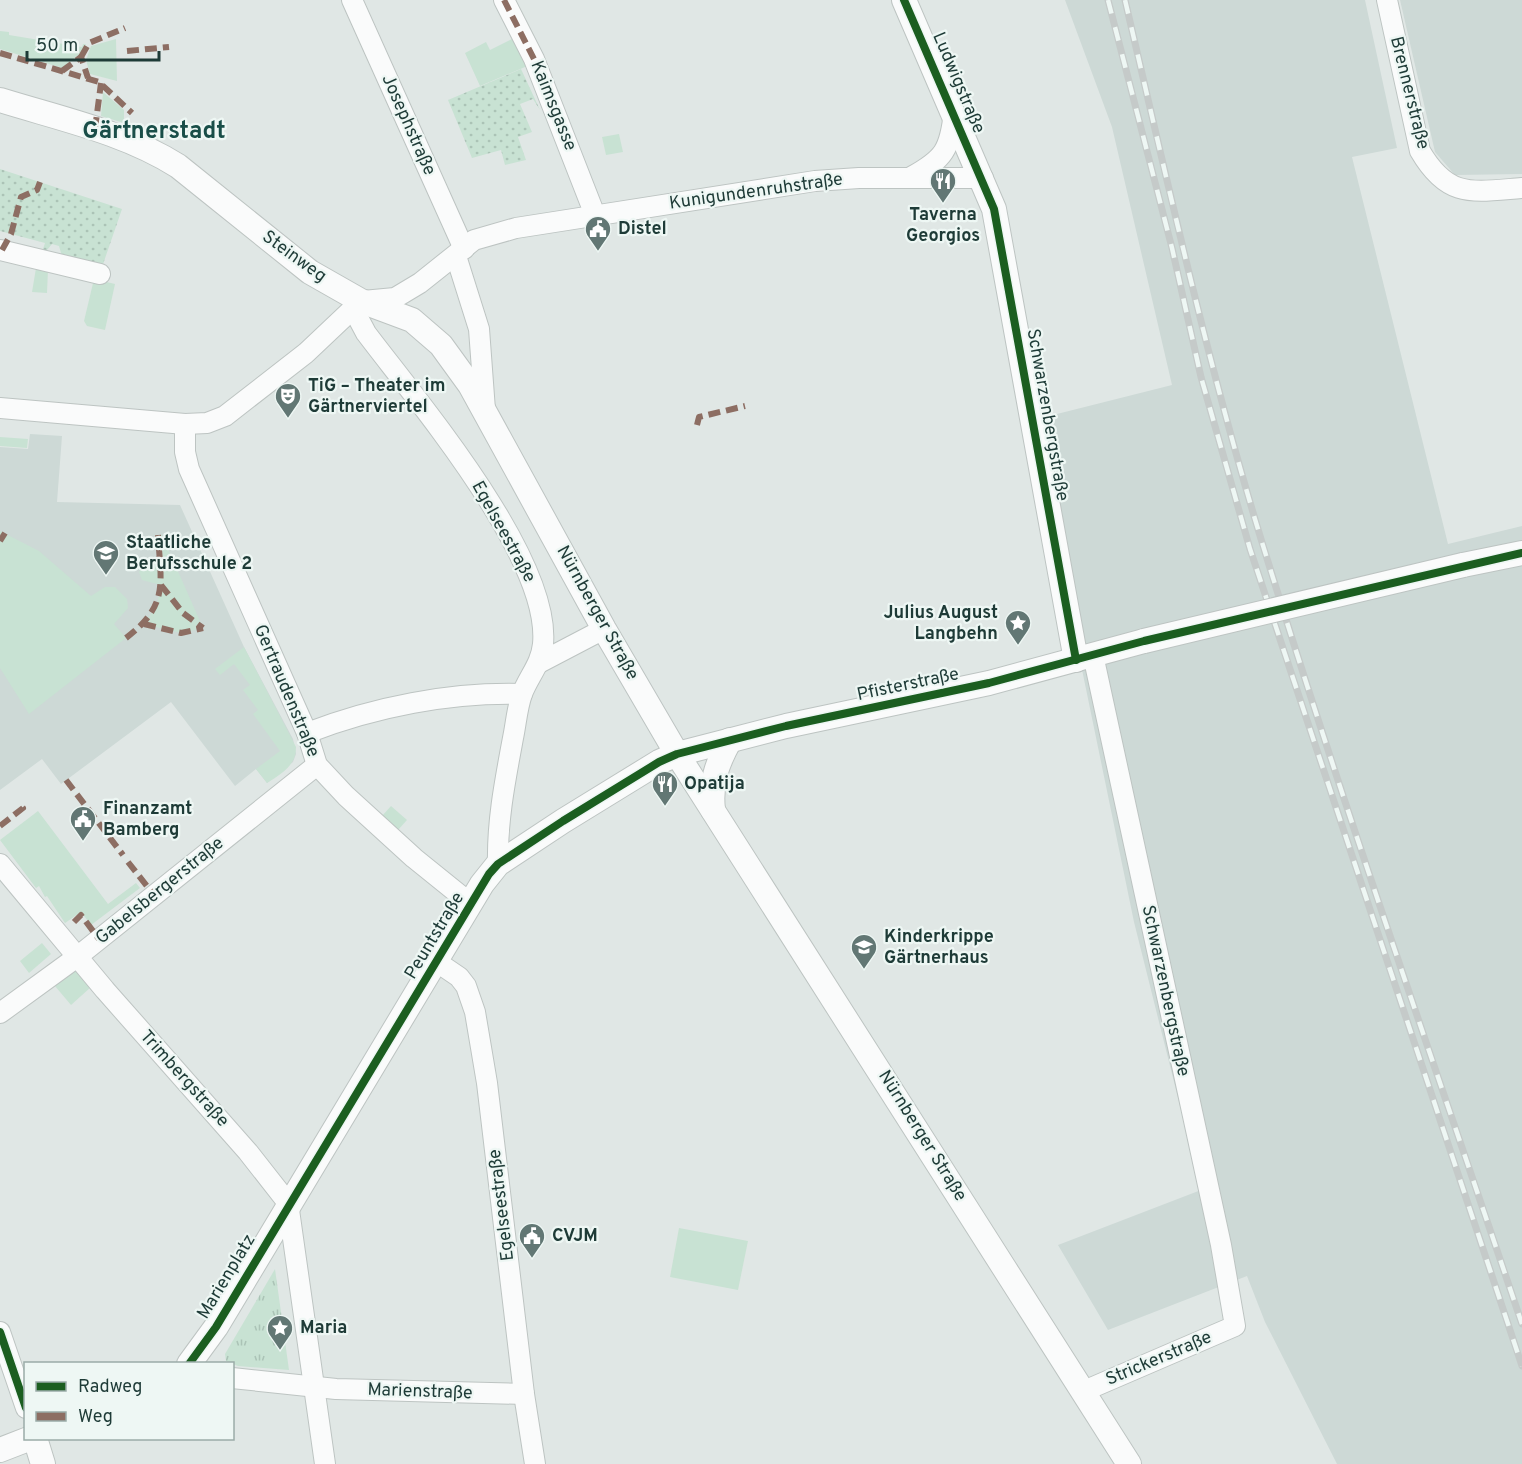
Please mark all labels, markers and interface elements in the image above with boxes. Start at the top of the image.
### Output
scale bar [27,24,159,62]
street label: Ludwigstraße [926,29,990,137]
street label: Brennerstraße [1384,34,1434,152]
text: 50 m [36,35,78,58]
street label: Kaimsgasse [524,58,582,154]
street label: Josephstraße [375,71,441,179]
district label: Gärtnerstadt [82,117,226,147]
restaurant icon: Taverna Georgios [928,166,958,204]
street label: Kunigundenruhstraße [668,168,844,216]
place label: Taverna Georgios [906,204,980,248]
public building icon: Distel [583,214,613,252]
place label: Distel [618,218,667,241]
street label: Steinweg [257,226,331,288]
street label: Schwarzenbergstraße [1021,327,1073,503]
place label: TiG – Theater im Gärtnerviertel [308,375,445,419]
theatre icon: TiG – Theater im Gärtnerviertel [273,381,303,419]
street label: Egelseestraße [466,477,540,587]
place label: Staatliche Berufsschule 2 [126,532,252,576]
school or university icon: Staatliche Berufsschule 2 [91,538,121,576]
street label: Nürnberger Straße [551,542,643,684]
place label: Julius August Langbehn [884,602,998,646]
place icon: Julius August Langbehn [1003,608,1033,646]
street label: Gertraudenstraße [248,621,324,761]
street label: Pfisterstraße [855,663,961,707]
restaurant icon: Opatija [650,769,680,807]
place label: Opatija [684,773,745,796]
place label: Finanzamt Bamberg [103,798,192,842]
public building icon: Finanzamt Bamberg [68,804,98,842]
street label: Gabelsbergerstraße [91,832,229,950]
street label: Peuntstraße [400,888,470,984]
street label: Schwarzenbergstraße [1136,903,1194,1079]
place label: Kinderkrippe Gärtnerhaus [884,926,994,970]
school or university icon: Kinderkrippe Gärtnerhaus [849,932,879,970]
street label: Trimbergstraße [134,1026,234,1132]
street label: Nürnberger Straße [872,1066,972,1206]
street label: Egelseestraße [484,1148,520,1262]
public building icon: CVJM [517,1221,547,1259]
place label: CVJM [552,1225,598,1248]
street label: Marienplatz [193,1230,261,1324]
place icon: Maria [265,1313,295,1351]
place label: Maria [300,1317,347,1340]
street label: Strickerstraße [1103,1326,1215,1392]
legend [24,1362,234,1440]
text: Radweg [78,1376,142,1399]
street label: Marienstraße [367,1379,473,1405]
text: Weg [78,1406,113,1429]

